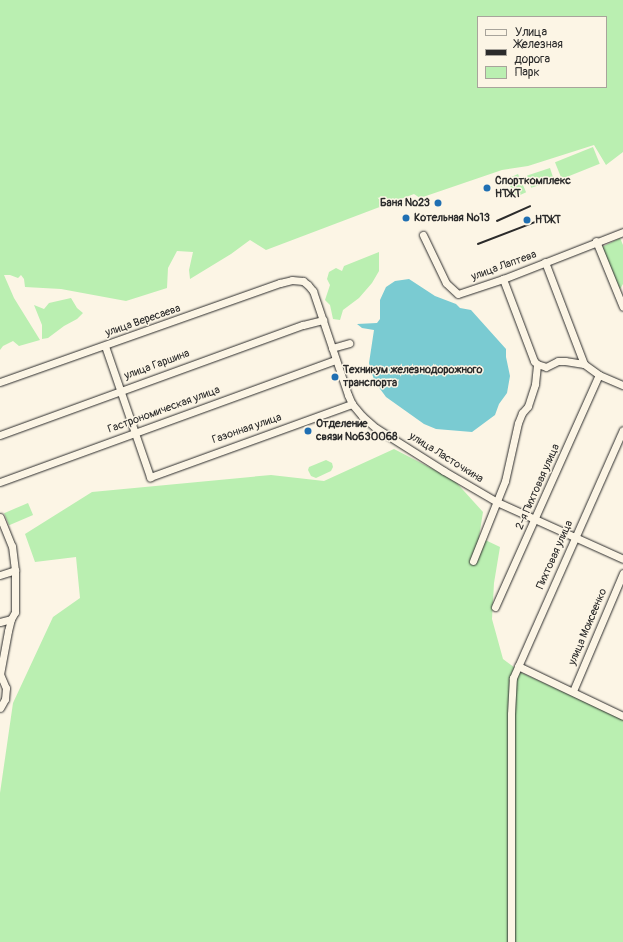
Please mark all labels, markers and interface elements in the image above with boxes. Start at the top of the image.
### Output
legend [477,16,607,88]
text: Улица [515,25,547,40]
text: Железная дорога [515,37,563,67]
text: Парк [515,65,540,80]
place label: Спорткомплекс НТЖТ [495,175,571,201]
marker: Спорткомплекс НТЖТ [482,183,492,193]
place label: Баня №23 [380,196,430,210]
marker: Баня №23 [433,198,443,208]
place label: Котельная №13 [414,211,490,225]
marker: Котельная №13 [401,213,411,223]
place label: НТЖТ [535,213,561,227]
marker: НТЖТ [522,215,532,225]
street label: улица Лаптева [470,248,538,284]
street label: улица Вересаева [104,302,182,340]
street label: улица Гаршина [122,347,192,383]
place label: Техникум железнодорожного транспорта [343,364,482,390]
marker: Техникум железнодорожного транспорта [330,372,340,382]
street label: Гастрономическая улица [106,384,222,436]
street label: Газонная улица [211,411,283,447]
place label: Отделение связи №630068 [316,418,398,444]
marker: Отделение связи №630068 [303,426,313,436]
street label: улица Ласточкина [406,430,486,486]
street label: 2-я Пихтовая улица [513,442,563,532]
street label: Пихтовая улица [534,519,576,591]
street label: улица Моисеенко [566,587,610,667]

